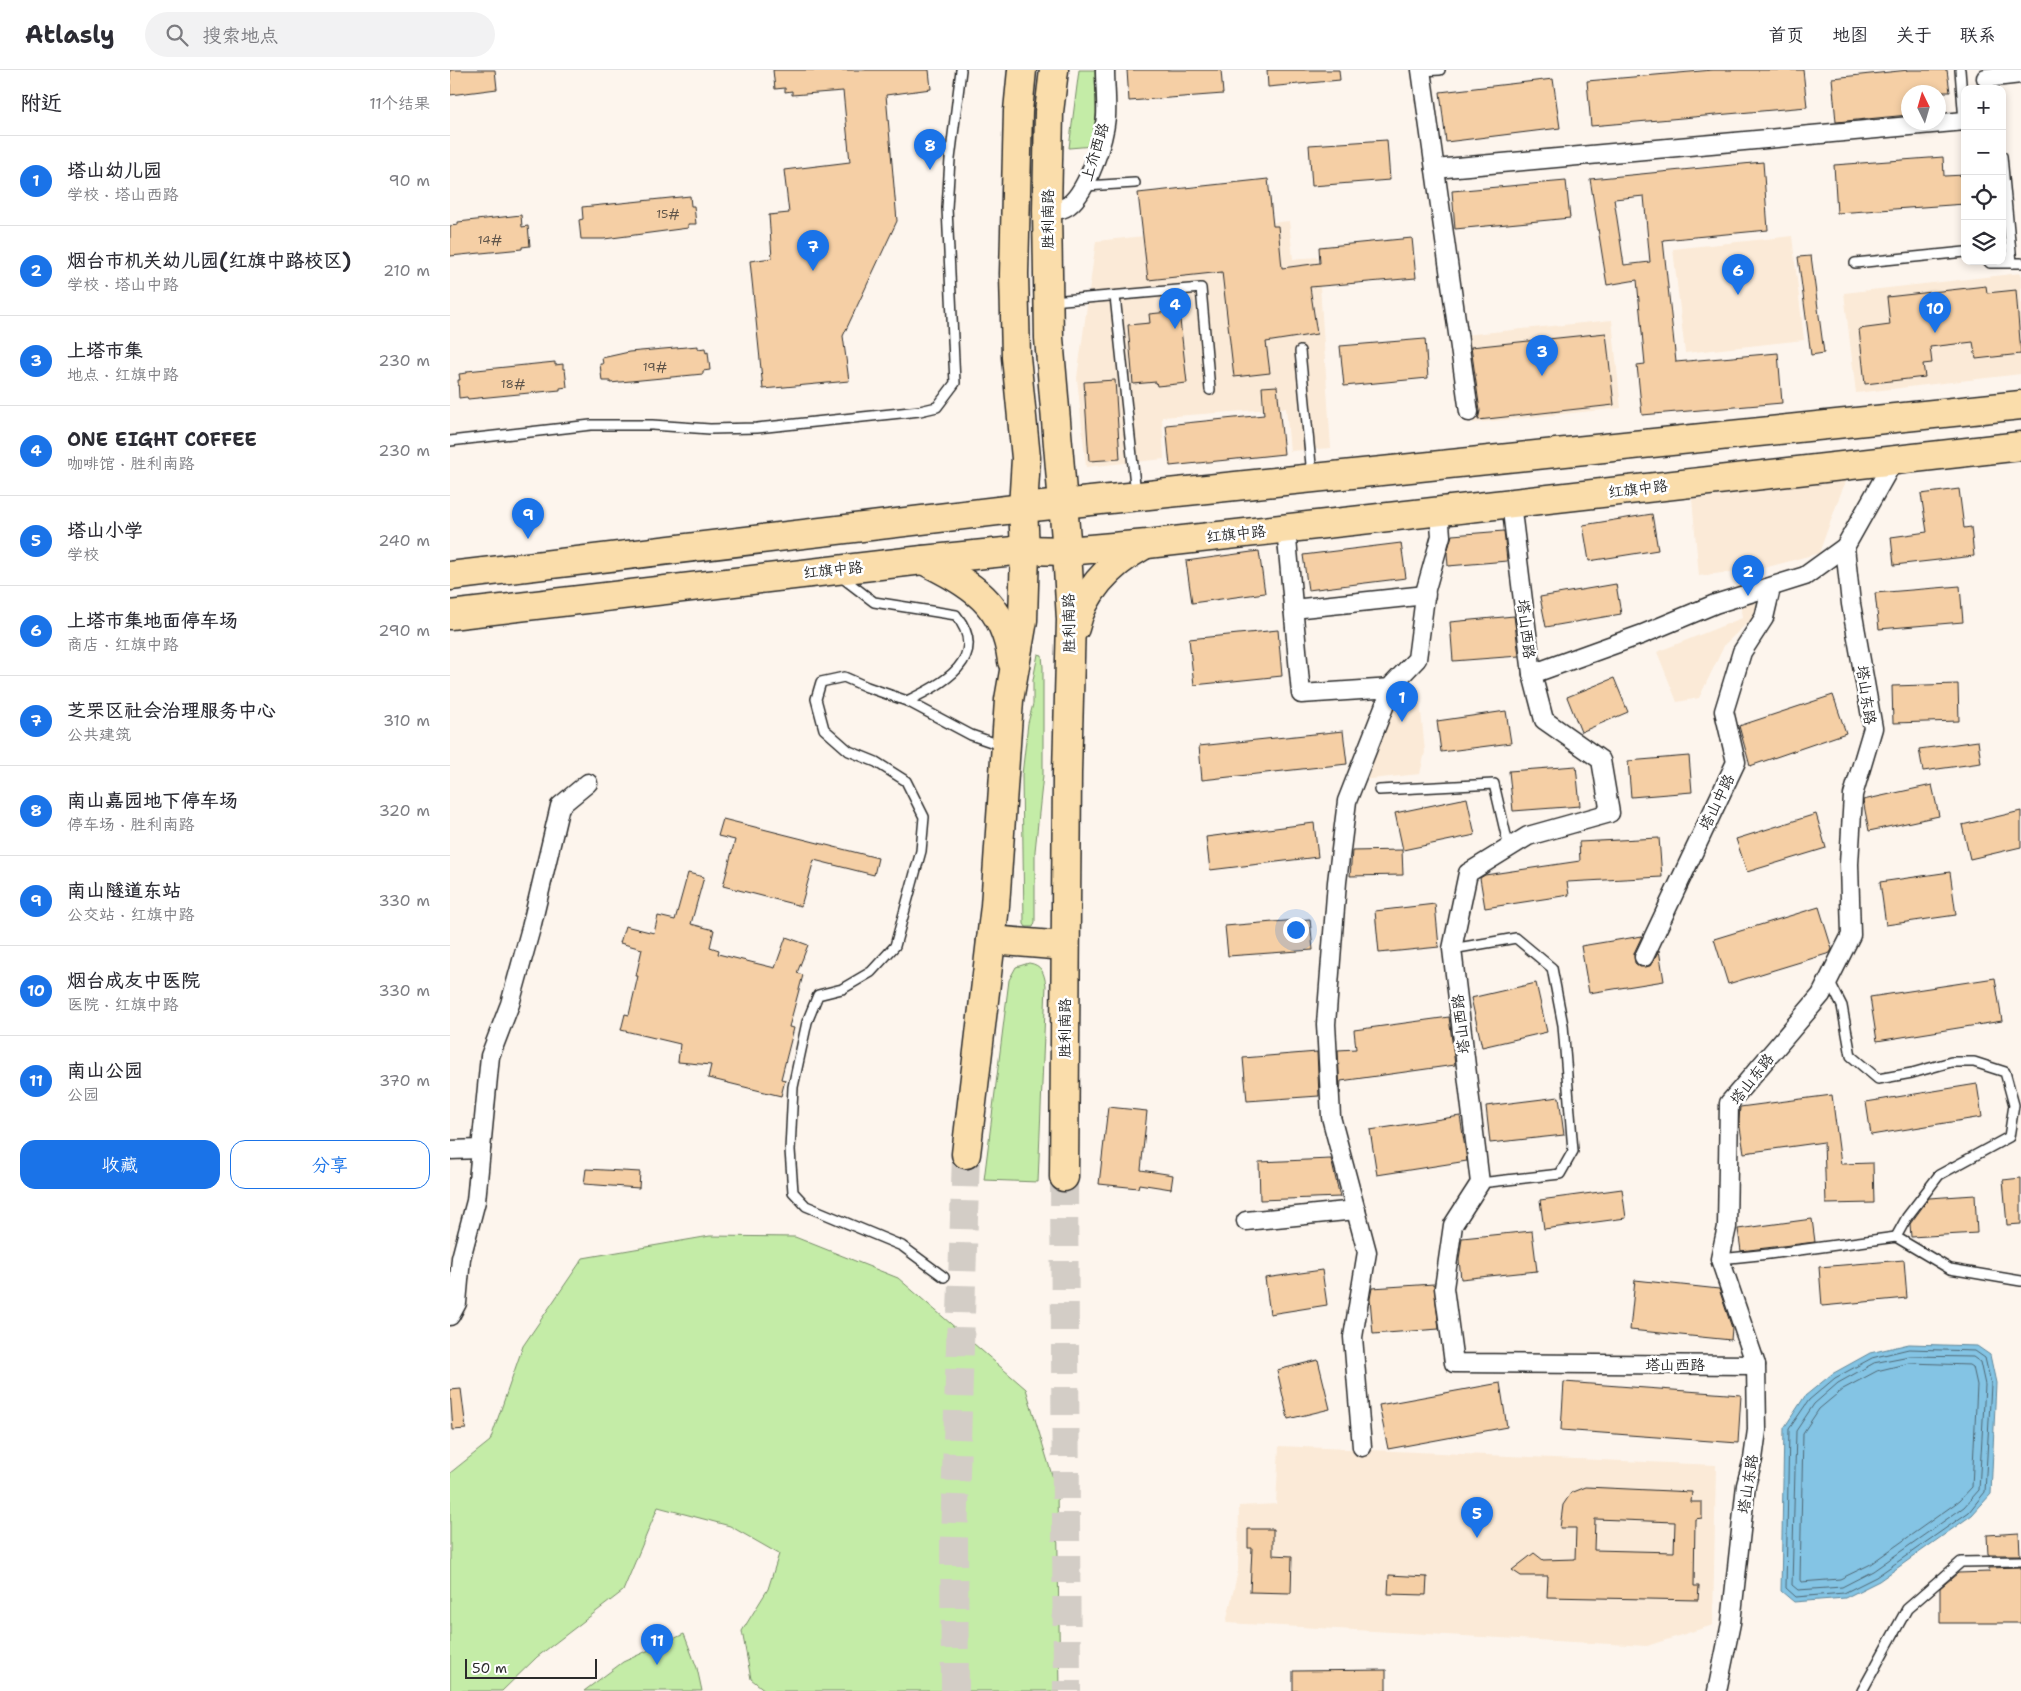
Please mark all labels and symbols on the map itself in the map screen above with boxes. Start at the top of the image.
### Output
north arrow [1901,85,1946,130]
street label: 上夼西路 [1077,120,1113,184]
pin: 8 [914,129,946,170]
street label: 胜利南路 [1038,189,1058,249]
house number: 15# [656,206,680,222]
pin: 7 [797,230,829,271]
house number: 14# [478,232,502,248]
pin: 6 [1722,254,1754,295]
pin: 4 [1159,288,1191,329]
pin: 10 [1919,292,1951,333]
pin: 3 [1526,335,1558,376]
house number: 19# [643,359,667,375]
house number: 18# [501,376,525,392]
street label: 红旗中路 [1607,475,1669,503]
pin: 9 [512,498,544,539]
street label: 红旗中路 [1205,521,1267,547]
pin: 2 [1732,555,1764,596]
street label: 红旗中路 [802,557,864,583]
street label: 胜利南路 [1058,593,1080,653]
street label: 塔山西路 [1512,598,1540,660]
street label: 塔山东路 [1852,664,1880,726]
pin: 1 [1386,681,1418,722]
street label: 塔山中路 [1695,771,1739,833]
your location [1283,917,1309,943]
street label: 塔山西路 [1447,993,1475,1055]
street label: 胜利南路 [1055,998,1075,1058]
street label: 塔山东路 [1726,1049,1778,1109]
street label: 塔山西路 [1645,1355,1705,1375]
street label: 塔山东路 [1733,1453,1763,1515]
pin: 5 [1461,1497,1493,1538]
pin: 11 [641,1624,673,1665]
scale bar [465,1656,598,1679]

